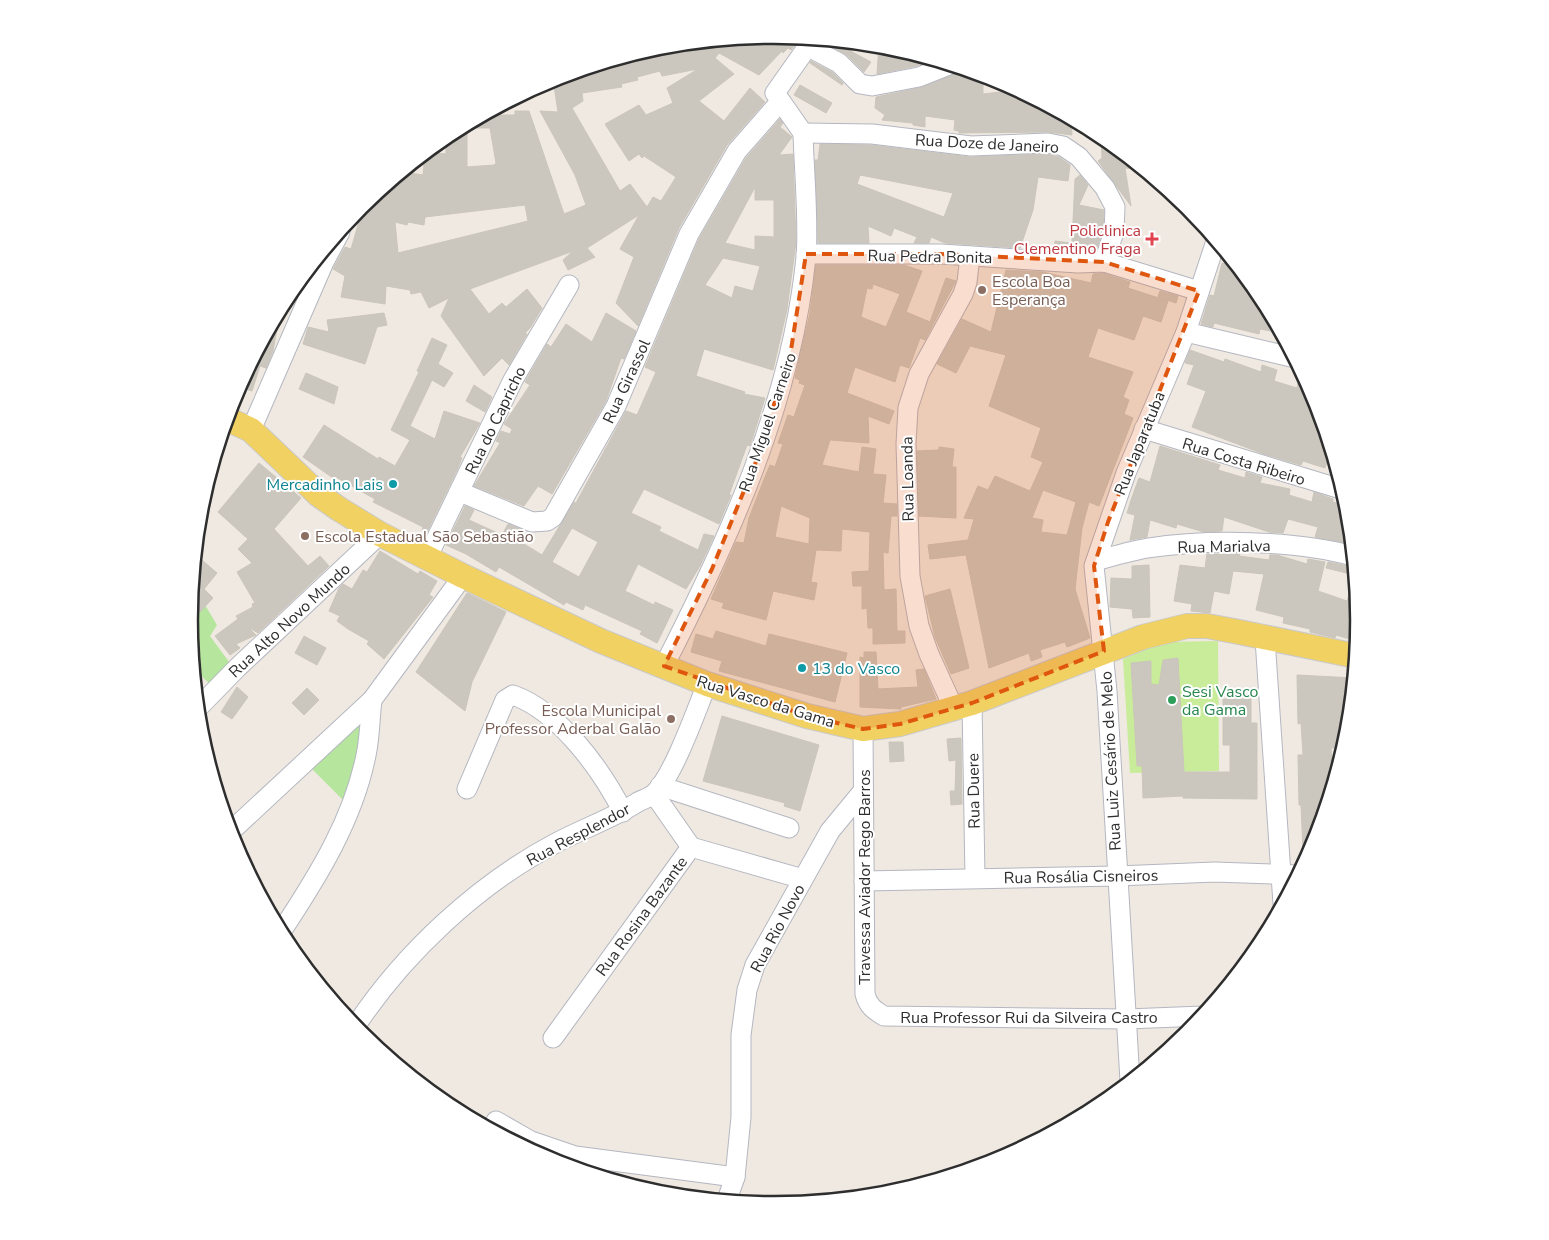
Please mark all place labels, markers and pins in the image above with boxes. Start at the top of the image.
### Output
place label: Policlinica Clementino Fraga [1014,220,1141,260]
marker: Policlinica Clementino Fraga [1145,232,1159,246]
place label: Escola Boa Esperança [992,271,1071,311]
marker: Escola Boa Esperança [976,284,988,296]
place label: Mercadinho Lais [267,474,383,496]
marker: Mercadinho Lais [387,478,399,490]
place label: Escola Estadual São Sebastião [315,526,534,548]
marker: Escola Estadual São Sebastião [299,530,311,542]
place label: 13 do Vasco [812,658,900,680]
marker: 13 do Vasco [796,662,808,674]
place label: Sesi Vasco da Gama [1182,681,1258,721]
marker: Sesi Vasco da Gama [1166,694,1178,706]
place label: Escola Municipal Professor Aderbal Galão [485,700,661,740]
marker: Escola Municipal Professor Aderbal Galão [665,713,677,725]

